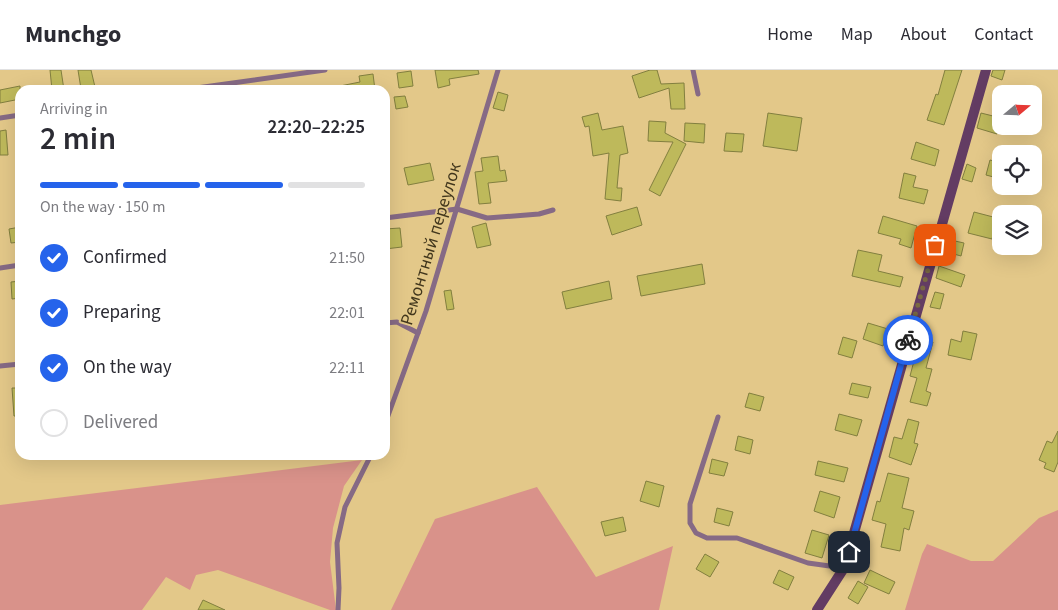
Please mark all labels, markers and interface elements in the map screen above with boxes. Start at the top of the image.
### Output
text: Munchgo [25,17,121,52]
text: Home [767,22,813,47]
text: Map [841,22,873,47]
text: About [901,22,946,47]
text: Contact [974,22,1033,47]
north arrow [992,85,1042,135]
map controls [992,85,1042,255]
text: Arriving in [40,98,108,120]
text: 22:20–22:25 [267,114,365,141]
text: 2 min [40,116,116,162]
button: locate [992,145,1042,195]
street label: Ремонтный переулок [394,160,468,328]
text: On the way · 150 m [40,196,165,218]
button: layers [992,205,1042,255]
pin [914,224,956,266]
icon: bag [921,231,949,259]
icon: check [40,244,68,272]
text: Confirmed [83,244,167,271]
text: 21:50 [329,247,365,269]
icon: check [40,299,68,327]
text: Preparing [83,299,161,326]
text: 22:01 [329,302,365,324]
courier [883,315,933,365]
icon: bike [894,326,922,354]
icon: check [40,354,68,382]
text: On the way [83,354,172,381]
text: 22:11 [329,357,365,379]
text: Delivered [83,409,158,436]
pin [828,531,870,573]
icon: home [835,538,863,566]

